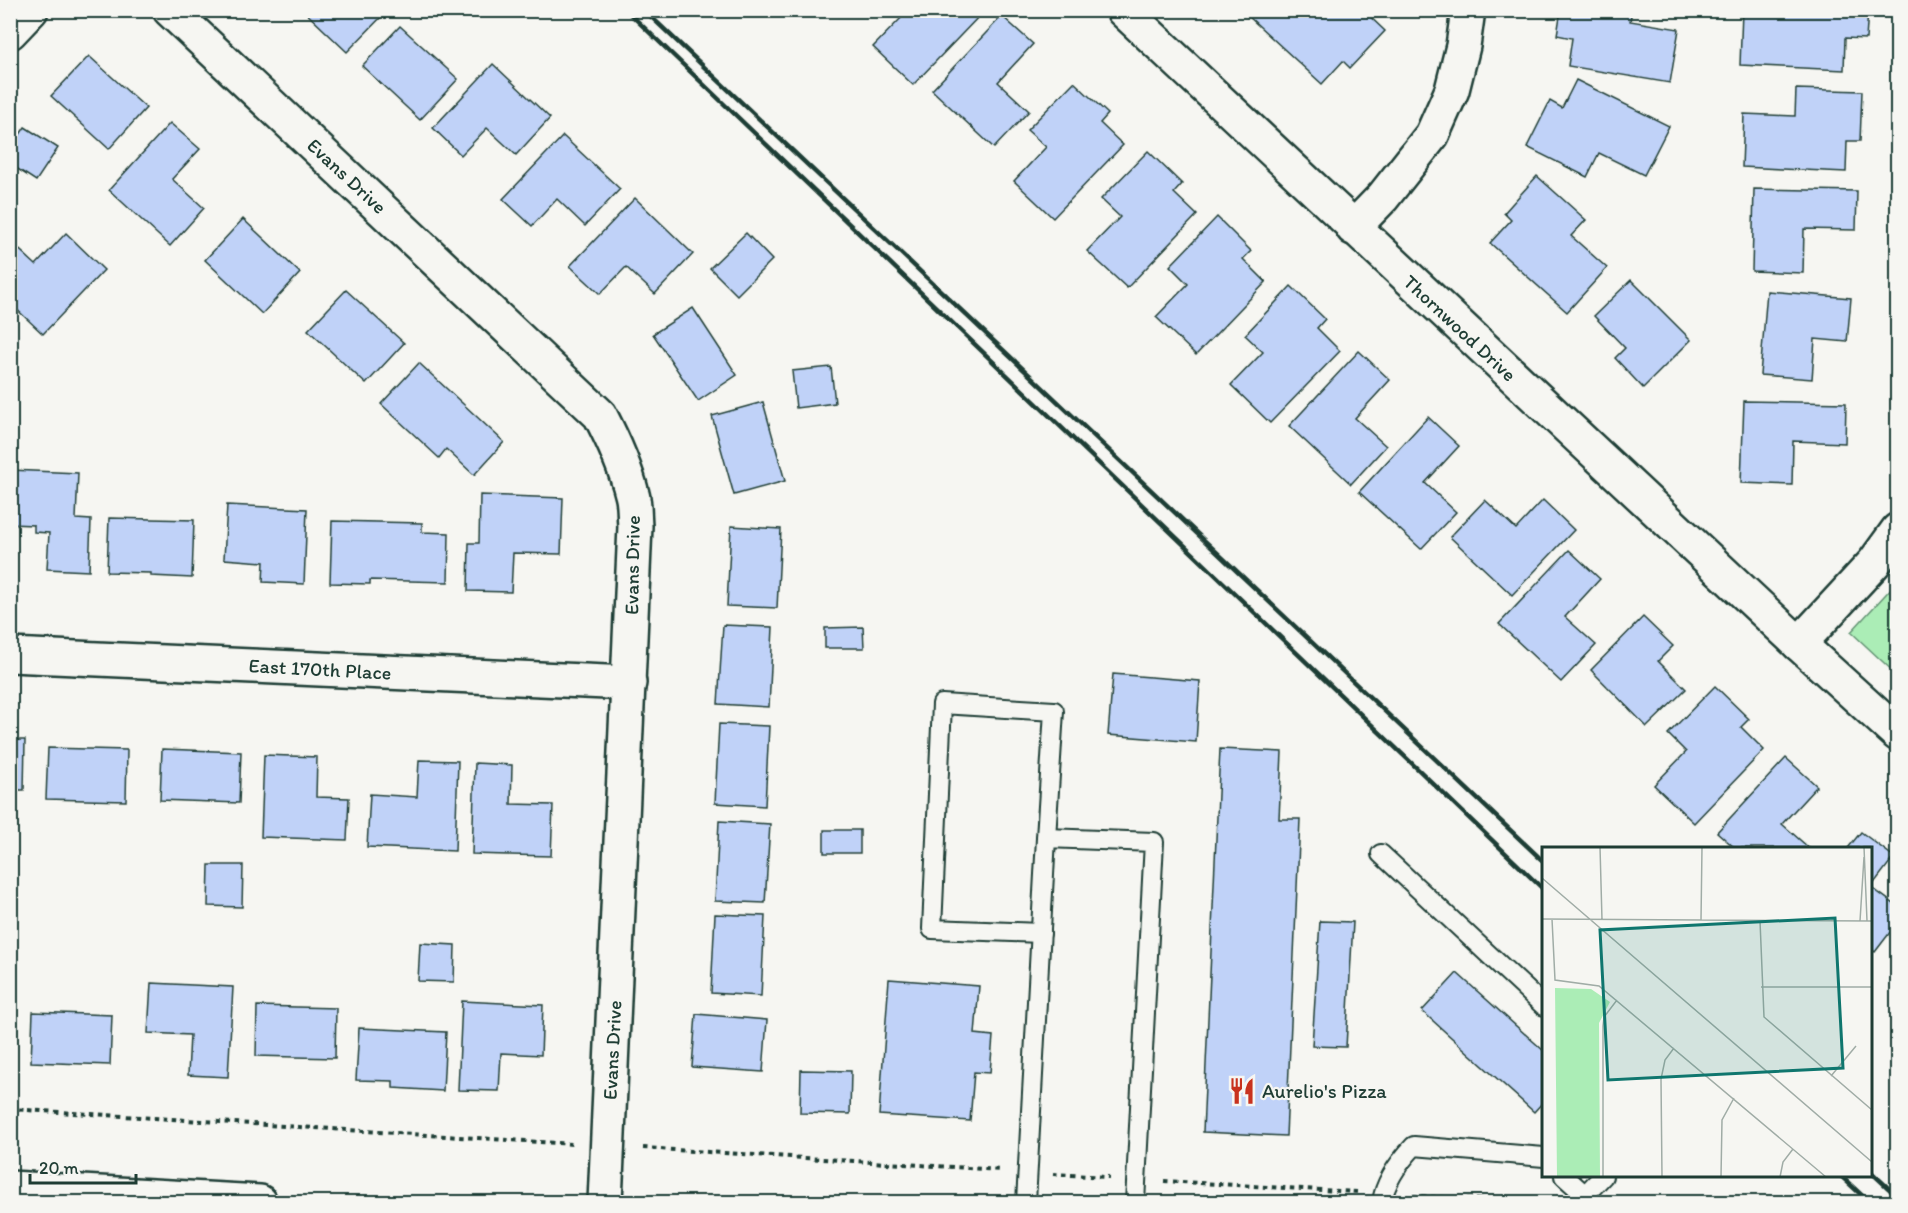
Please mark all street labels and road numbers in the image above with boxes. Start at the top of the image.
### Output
street label: Evans Drive [302,133,392,219]
street label: Thornwood Drive [1399,270,1521,386]
street label: Evans Drive [619,515,645,615]
street label: East 170th Place [248,653,392,685]
street label: Evans Drive [597,1000,627,1100]

